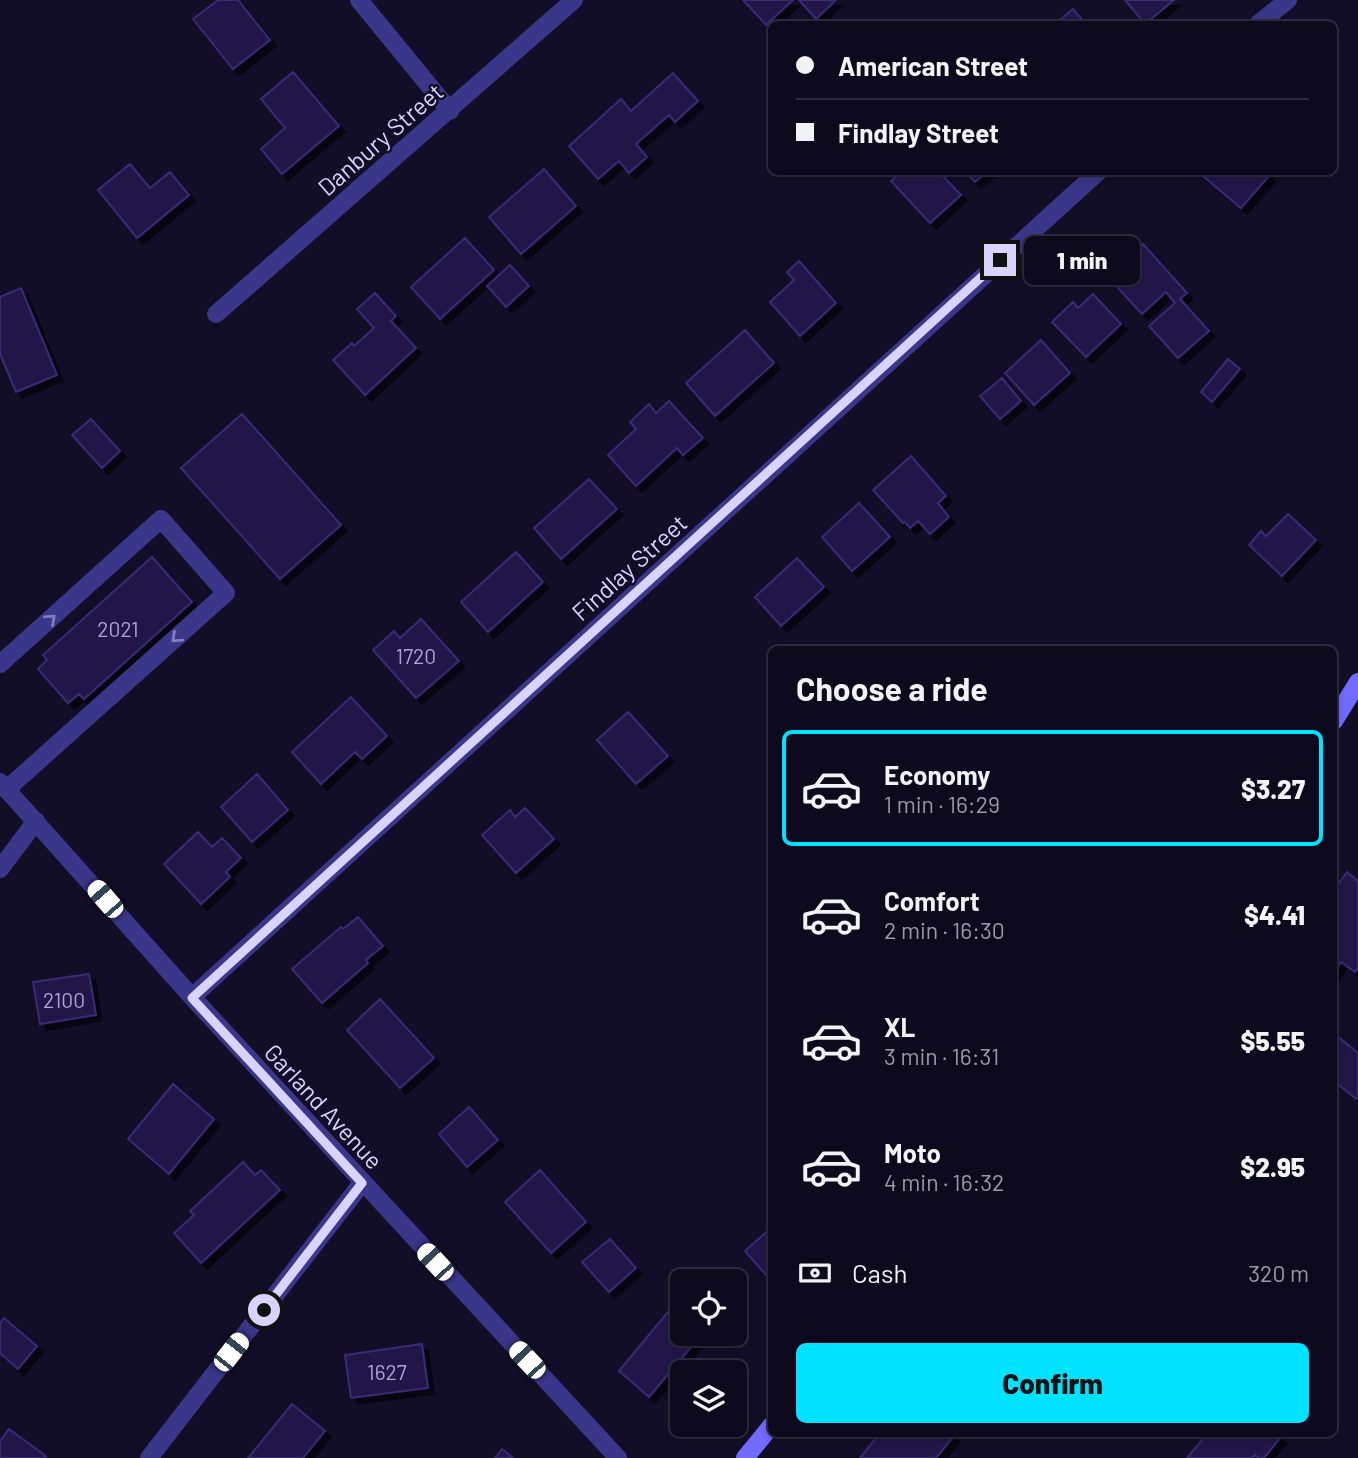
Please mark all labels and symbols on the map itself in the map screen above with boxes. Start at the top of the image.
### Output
street label: Danbury Street [311,77,449,201]
callout: 1 min [1024,236,1140,284]
route end [984,244,1016,276]
street label: Findlay Street [566,508,692,626]
one-way arrow [43,614,56,627]
house number: 2021 [97,616,139,641]
one-way arrow [171,630,184,642]
house number: 1720 [396,643,436,668]
car [84,876,127,922]
house number: 2100 [43,987,85,1012]
street label: Garland Avenue [259,1037,389,1175]
car [413,1239,458,1285]
route start [248,1294,280,1326]
car [210,1329,253,1375]
car [505,1337,550,1383]
house number: 1627 [367,1359,407,1384]

